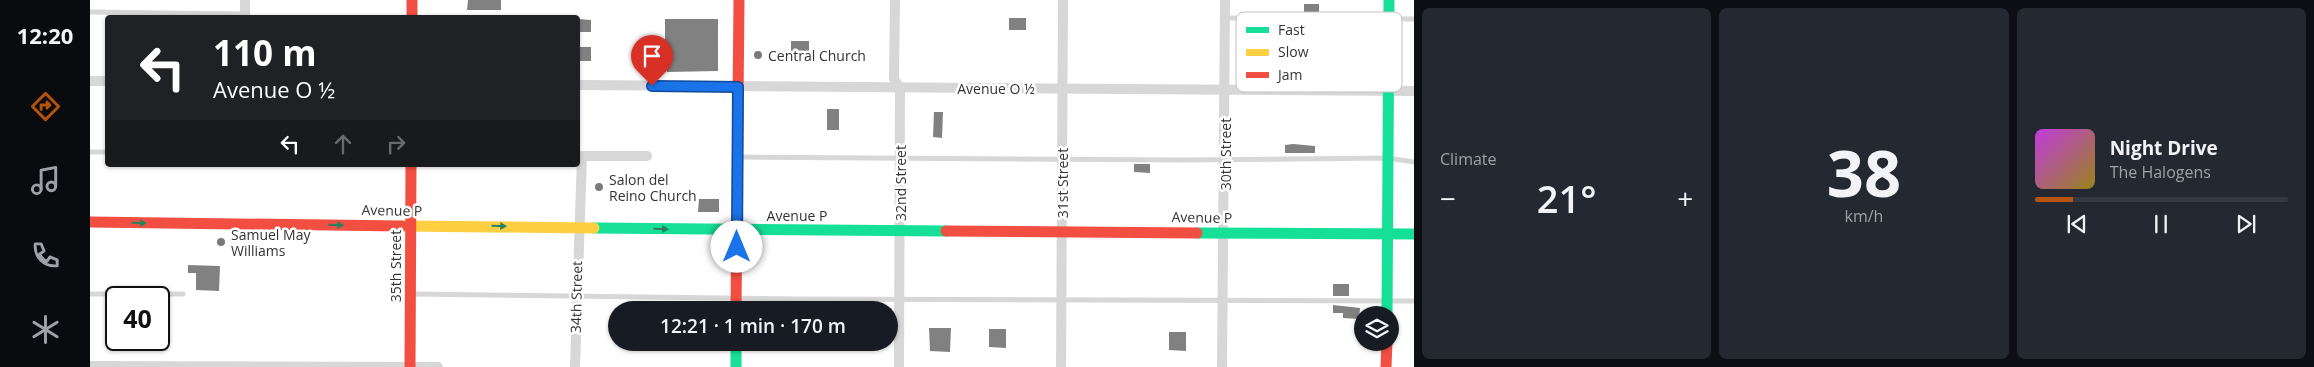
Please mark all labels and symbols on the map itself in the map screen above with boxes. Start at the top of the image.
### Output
legend [1236,12,1402,92]
text: Fast [1278,20,1305,39]
pin [631,35,673,86]
text: Slow [1278,42,1309,61]
place label: Central Church [768,46,866,65]
marker: Central Church [752,49,764,61]
text: Jam [1276,65,1303,84]
street label: Avenue O ½ [957,79,1035,98]
street label: 30th Street [1216,118,1235,190]
street label: 32nd Street [891,145,910,221]
street label: 31st Street [1053,148,1072,218]
place label: Salon del Reino Church [609,170,697,205]
marker: Salon del Reino Church [593,181,605,193]
street label: Avenue P [361,200,423,220]
street label: Avenue P [767,206,827,225]
street label: Avenue P [1171,207,1233,227]
one-way arrow [131,219,147,227]
position arrow [710,220,762,272]
one-way arrow [328,221,344,229]
one-way arrow [491,223,507,231]
place label: Samuel May Williams [231,225,311,260]
one-way arrow [653,225,669,233]
street label: 35th Street [386,230,405,302]
marker: Samuel May Williams [215,236,227,248]
street label: 34th Street [566,261,586,333]
speed limit sign: 40 [105,286,170,351]

